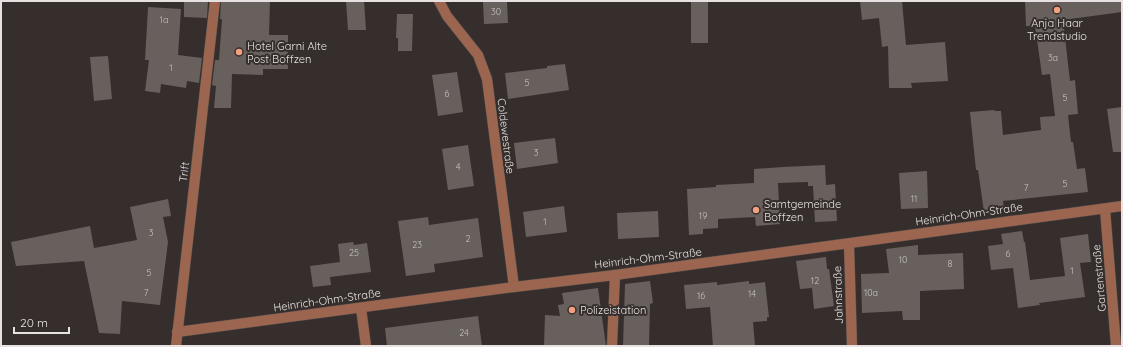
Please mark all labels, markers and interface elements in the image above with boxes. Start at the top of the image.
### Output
marker: Anja Haar Trendstudio [1052,5,1062,15]
house number: 30 [491,6,501,17]
house number: 1a [160,14,168,25]
place label: Anja Haar Trendstudio [1027,16,1087,43]
place label: Hotel Garni Alte Post Boffzen [247,39,327,66]
marker: Hotel Garni Alte Post Boffzen [234,47,244,57]
house number: 3a [1048,52,1058,63]
house number: 1 [169,62,173,73]
house number: 5 [525,77,530,88]
house number: 6 [445,88,450,99]
house number: 5 [1063,92,1068,103]
street label: Coldewestraße [494,97,518,175]
house number: 3 [534,147,539,158]
street label: Trift [176,161,192,183]
house number: 4 [456,161,461,172]
house number: 5 [1063,178,1068,189]
house number: 7 [1024,182,1029,193]
house number: 11 [911,193,917,204]
place label: Samtgemeinde Boffzen [764,197,841,224]
street label: Heinrich-Ohm-Straße [914,200,1024,228]
marker: Samtgemeinde Boffzen [751,205,761,215]
house number: 19 [699,210,707,221]
house number: 1 [543,216,547,227]
house number: 3 [149,227,154,238]
house number: 2 [466,233,471,244]
house number: 23 [412,239,422,250]
street label: Heinrich-Ohm-Straße [593,244,703,272]
street label: Gartenstraße [1089,244,1109,312]
house number: 25 [349,247,359,258]
house number: 6 [1006,248,1011,259]
house number: 10 [899,254,907,265]
house number: 8 [948,258,953,269]
house number: 1 [1070,265,1074,276]
street label: Jahnstraße [830,266,846,324]
house number: 5 [147,267,152,278]
house number: 12 [811,275,819,286]
street label: Heinrich-Ohm-Straße [272,286,382,314]
house number: 7 [144,287,149,298]
house number: 10a [864,287,878,298]
house number: 14 [748,288,756,299]
house number: 16 [697,290,705,301]
place label: Polizeistation [580,303,646,317]
marker: Polizeistation [567,305,577,315]
scale bar [14,309,69,335]
text: 20 m [20,315,48,330]
house number: 24 [459,327,469,338]

